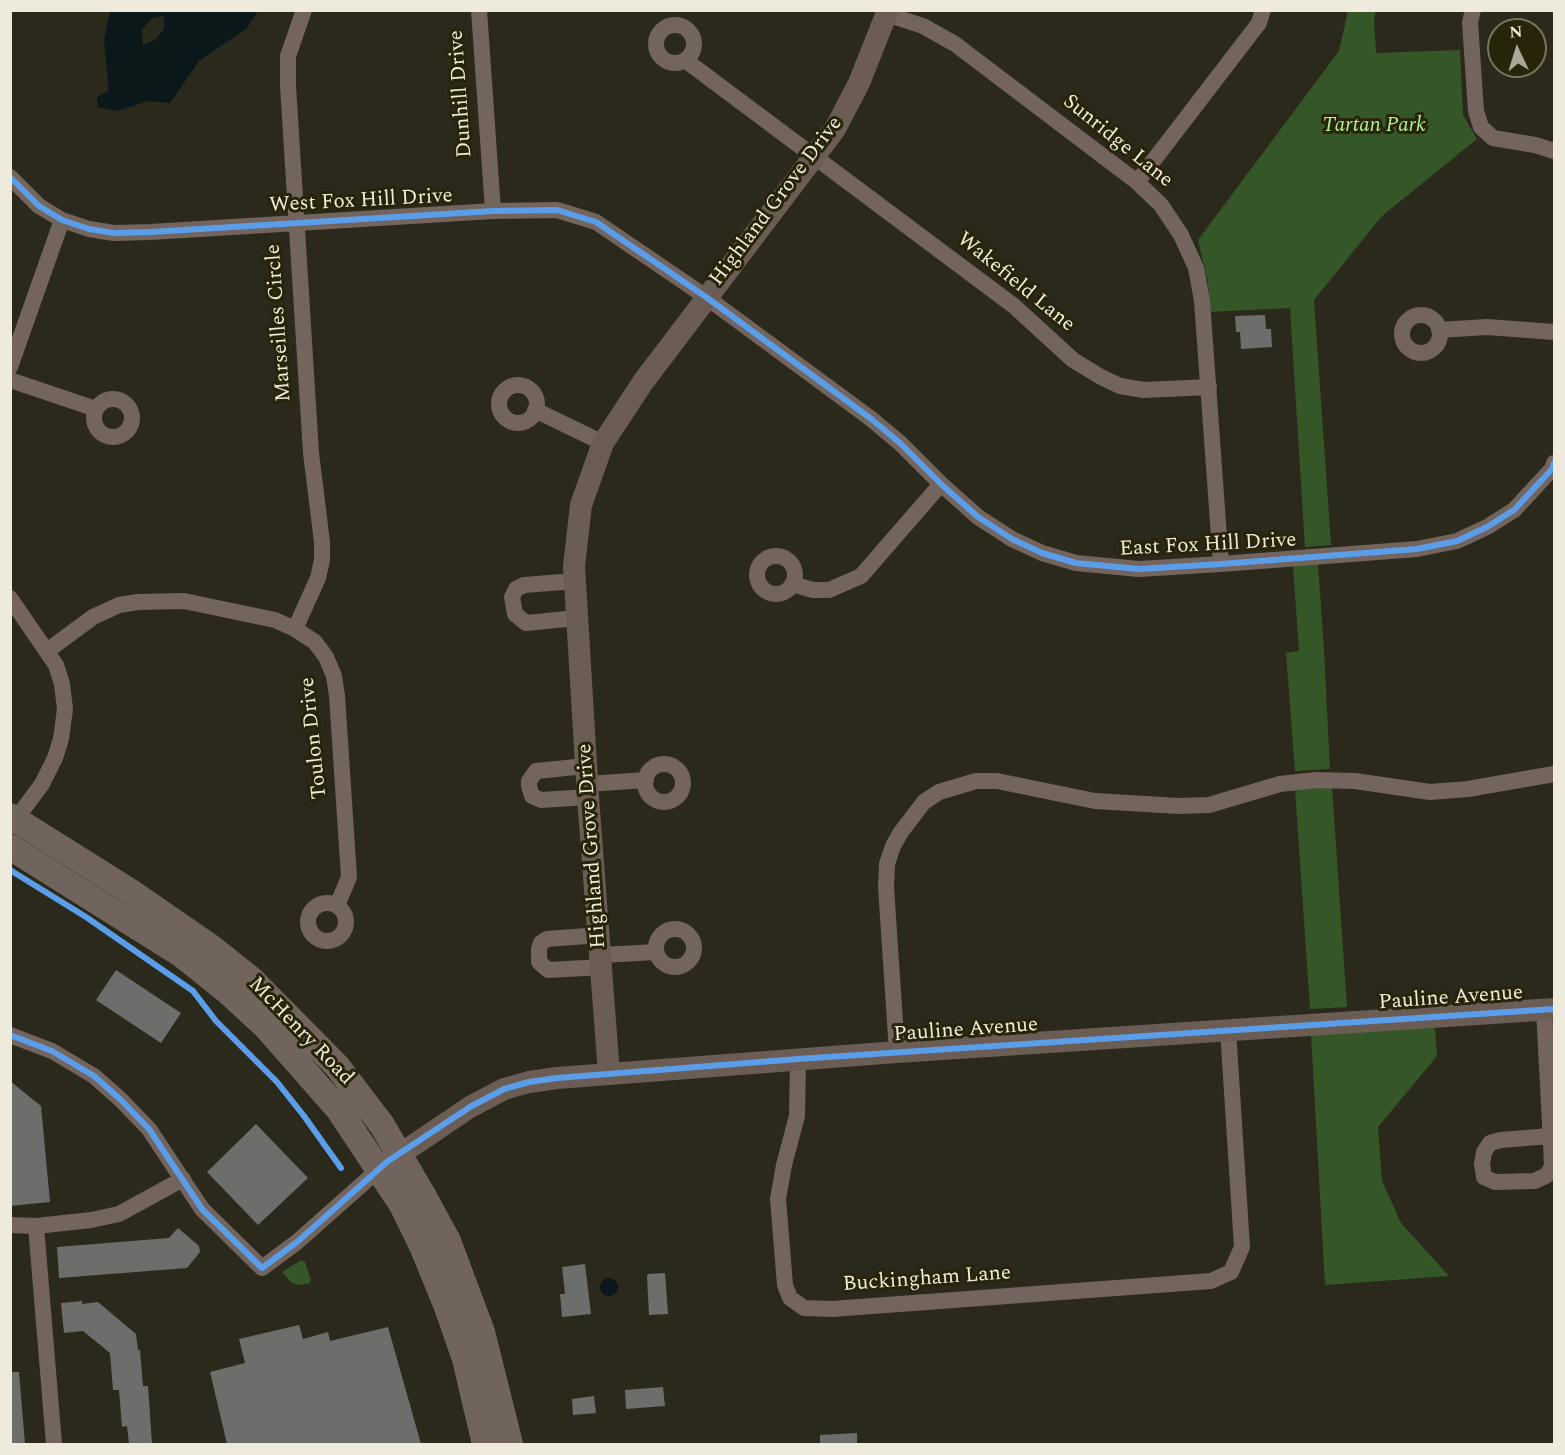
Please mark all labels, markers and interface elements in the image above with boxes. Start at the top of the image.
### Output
north arrow [1487,18,1547,78]
text: N [1509,20,1523,44]
street label: Dunhill Drive [445,29,479,159]
street label: Sunridge Lane [1057,90,1177,194]
street label: Highland Grove Drive [705,112,849,292]
park label: Tartan Park [1322,114,1426,140]
street label: West Fox Hill Drive [269,185,453,219]
street label: Wakefield Lane [951,228,1079,338]
street label: Marseilles Circle [262,243,298,403]
street label: East Fox Hill Drive [1119,529,1297,563]
street label: Toulon Drive [296,676,334,800]
street label: Highland Grove Drive [573,743,613,949]
street label: McHenry Road [242,973,358,1091]
street label: Pauline Avenue [1378,981,1524,1017]
street label: Pauline Avenue [893,1013,1039,1049]
street label: Buckingham Lane [842,1262,1012,1298]

